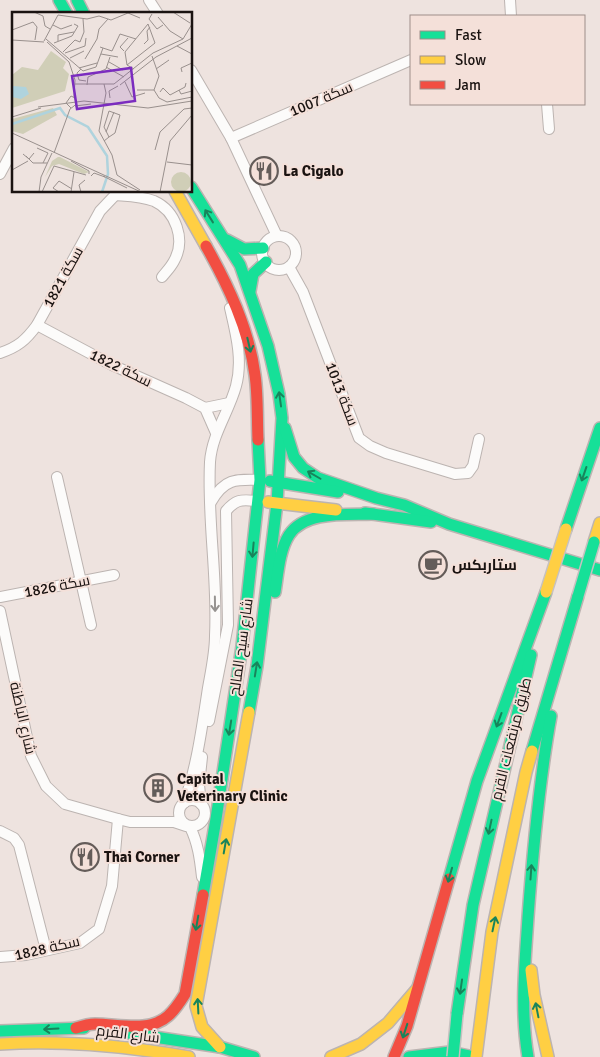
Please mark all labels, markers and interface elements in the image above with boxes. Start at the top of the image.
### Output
inset map [12,12,192,192]
legend [410,15,585,105]
text: Fast [455,26,482,44]
text: Slow [455,51,486,69]
text: Jam [455,76,481,94]
street label: سكة 1007 [287,78,355,120]
restaurant icon: La Cigalo [249,156,279,186]
place label: La Cigalo [283,162,344,180]
one-way arrow [204,209,215,223]
street label: سكة 1821 [39,243,87,311]
one-way arrow [245,337,254,353]
street label: سكة 1822 [87,345,155,391]
street label: سكة 1013 [322,360,362,428]
one-way arrow [274,391,284,407]
one-way arrow [579,466,589,482]
one-way arrow [307,470,322,479]
one-way arrow [248,541,258,557]
cafe icon: ستاربكس [418,550,448,580]
place label: ستاربكس [452,556,517,574]
street label: سكة 1826 [23,571,91,601]
one-way arrow [210,596,220,612]
street label: شارع سيح المالح [225,597,259,697]
one-way arrow [252,661,262,677]
street label: طريق مرتفعات القرم [487,676,536,803]
street label: شارع الباطنة [4,680,40,756]
one-way arrow [494,712,503,727]
one-way arrow [225,720,235,736]
place label: Capital Veterinary Clinic [177,770,288,805]
building icon: Capital Veterinary Clinic [143,773,173,803]
one-way arrow [485,819,494,835]
one-way arrow [221,839,231,855]
restaurant icon: Thai Corner [70,842,100,872]
place label: Thai Corner [104,848,180,866]
one-way arrow [527,864,536,880]
one-way arrow [444,867,454,883]
one-way arrow [192,915,202,931]
one-way arrow [490,917,499,933]
street label: سكة 1828 [13,932,81,964]
one-way arrow [456,979,466,995]
one-way arrow [193,998,202,1014]
one-way arrow [532,1002,541,1018]
street label: شارع القرم [95,1021,161,1049]
one-way arrow [399,1023,409,1039]
one-way arrow [43,1025,59,1034]

